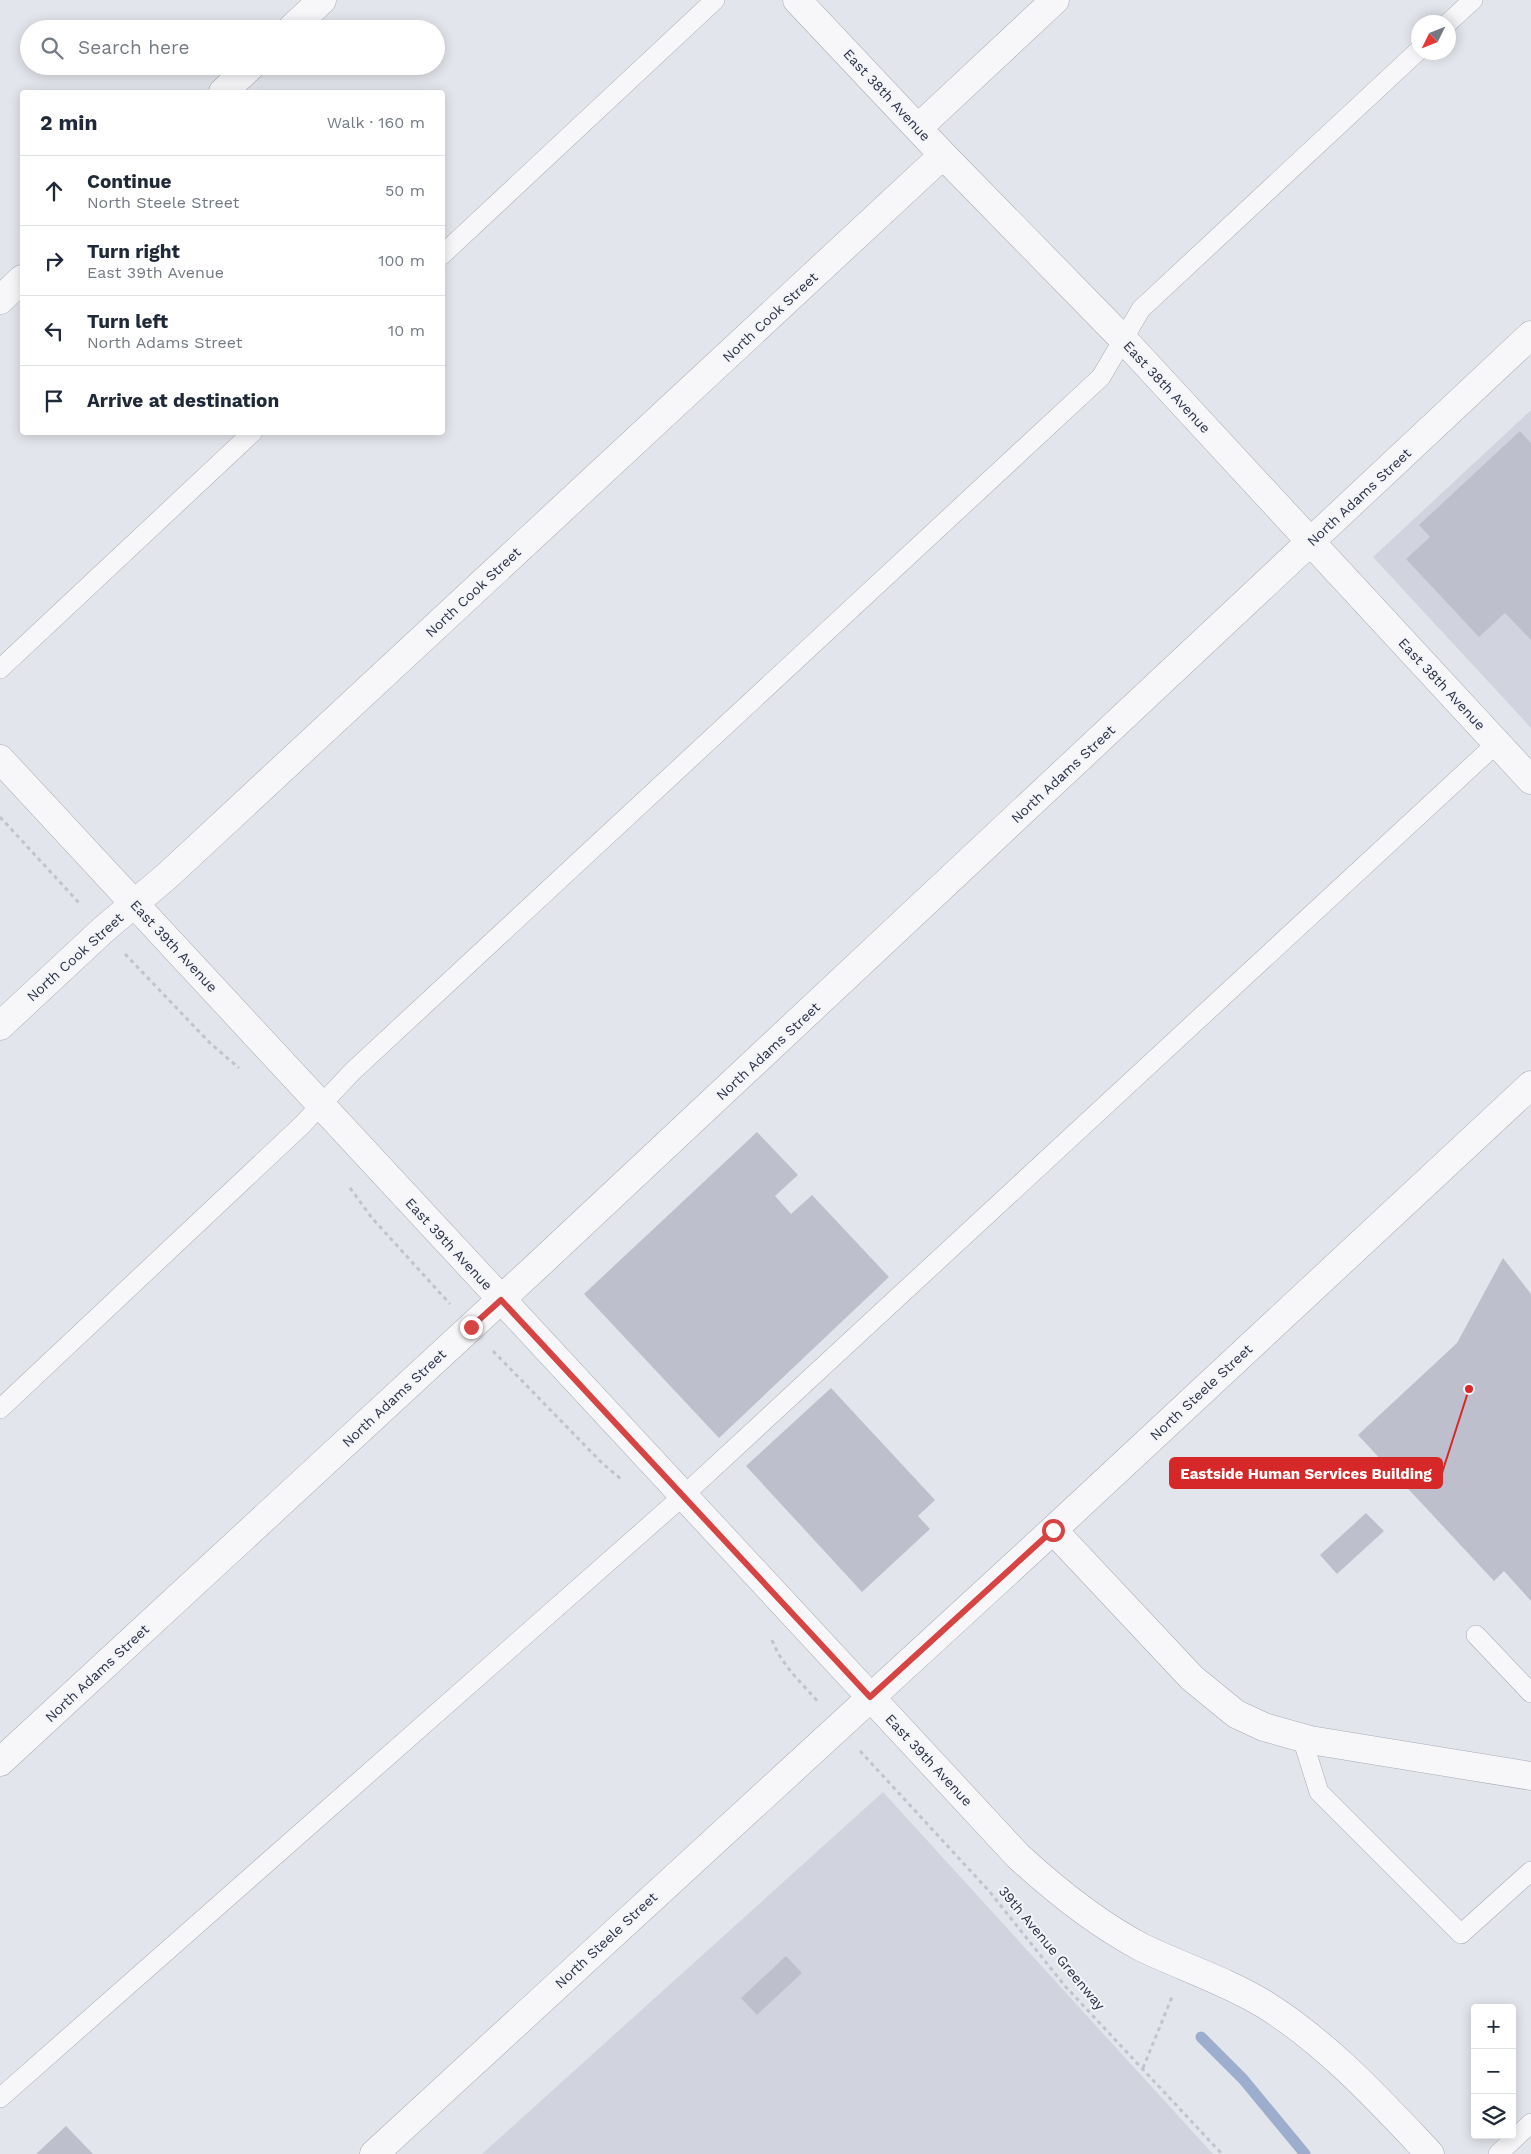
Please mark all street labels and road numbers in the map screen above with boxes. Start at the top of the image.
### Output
street label: East 38th Avenue [840,46,934,144]
street label: North Cook Street [719,269,821,365]
street label: East 38th Avenue [1120,338,1214,436]
street label: North Adams Street [1304,445,1414,549]
street label: North Cook Street [422,544,524,640]
street label: East 38th Avenue [1395,635,1489,733]
street label: North Adams Street [1008,722,1118,826]
street label: East 39th Avenue [127,897,221,995]
street label: North Cook Street [24,909,127,1004]
street label: North Adams Street [713,999,823,1103]
street label: East 39th Avenue [402,1195,496,1293]
street label: North Steele Street [1147,1341,1255,1443]
street label: North Adams Street [339,1346,449,1450]
street label: North Adams Street [42,1621,152,1725]
street label: East 39th Avenue [882,1711,976,1809]
street label: 39th Avenue Greenway [996,1883,1109,2014]
street label: North Steele Street [552,1889,660,1991]

